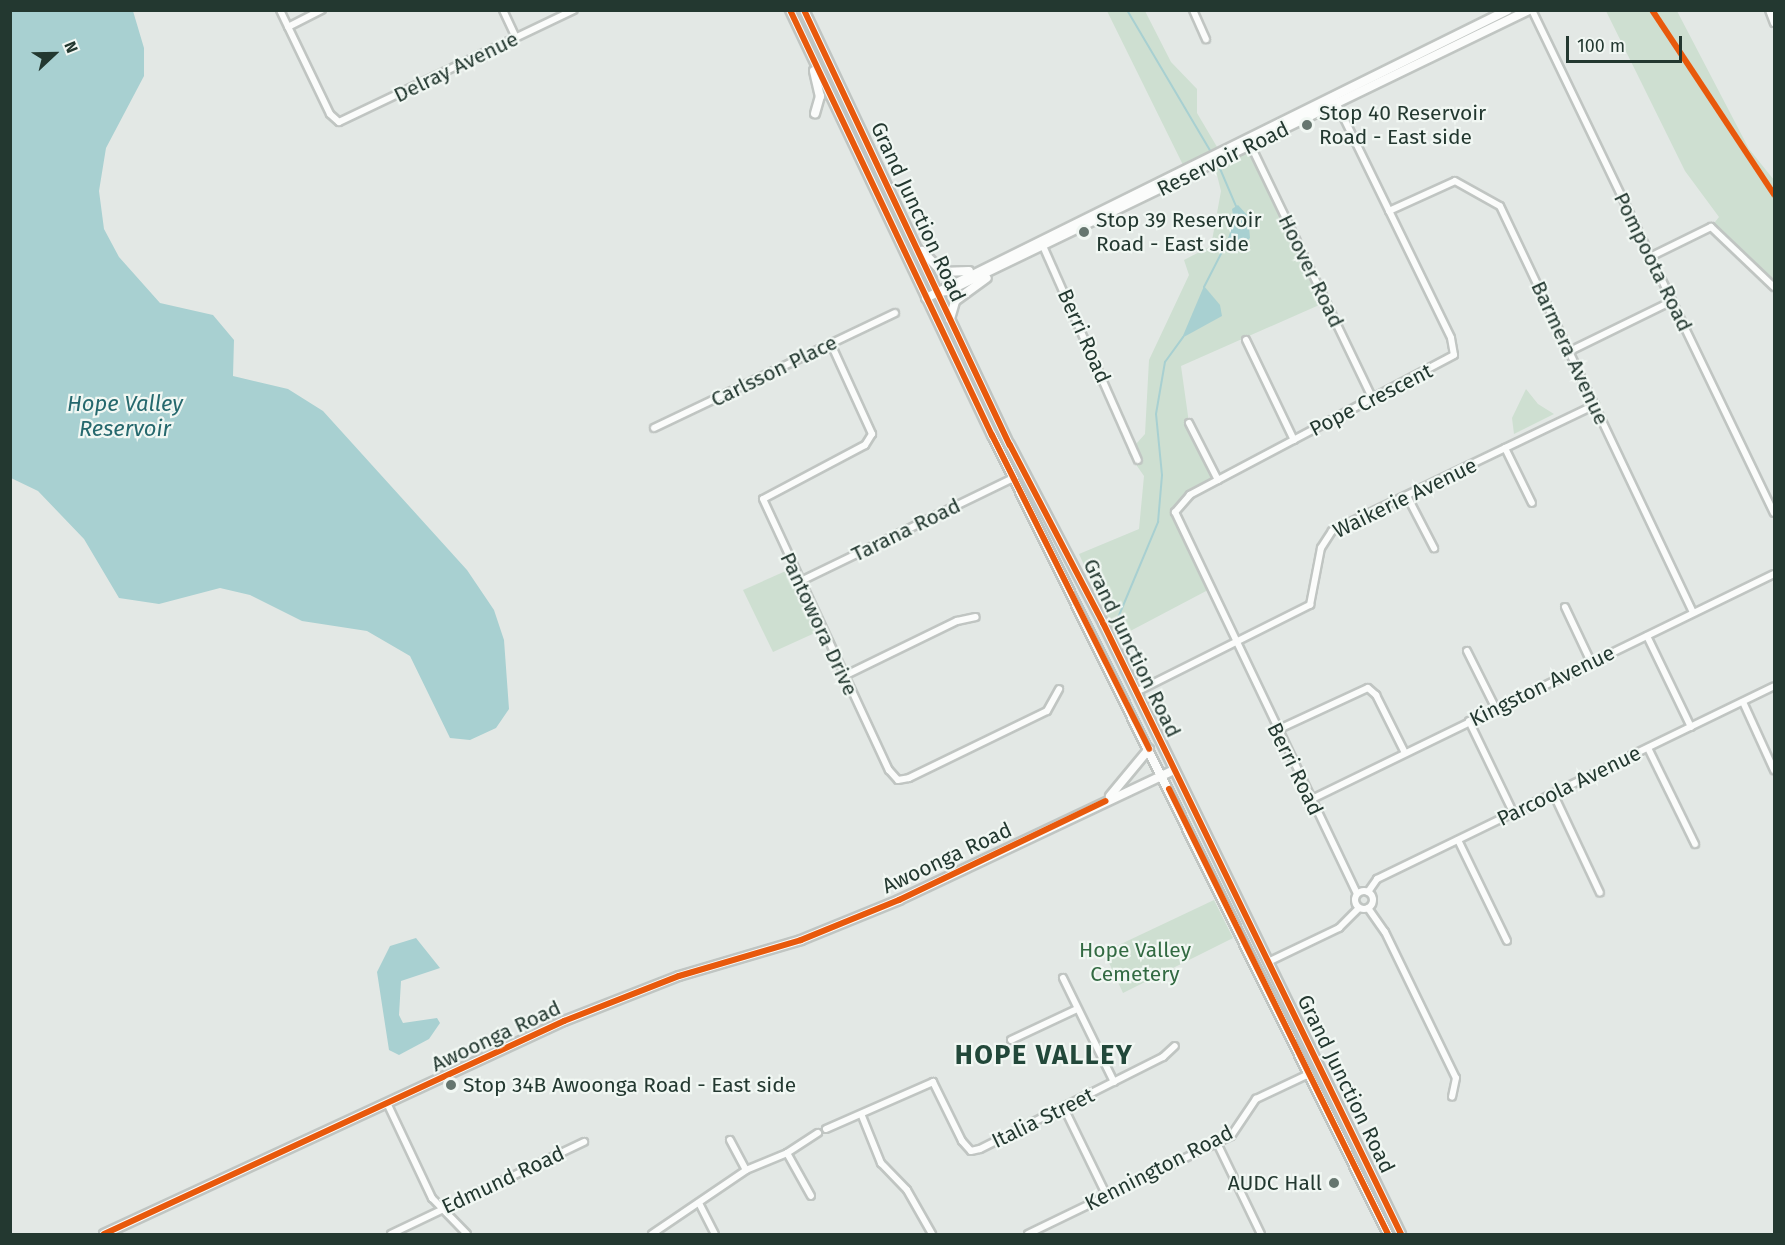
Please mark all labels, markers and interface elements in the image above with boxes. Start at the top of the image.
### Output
north arrow [24,24,84,84]
scale bar [1569,24,1684,62]
street label: Delray Avenue [390,26,522,108]
text: 100 m [1577,35,1625,57]
text: N [60,39,82,56]
place label: Stop 40 Reservoir Road - East side [1319,100,1486,150]
street label: Reservoir Road [1153,116,1293,202]
street label: Grand Junction Road [865,118,971,306]
marker: Stop 40 Reservoir Road - East side [1300,118,1314,132]
street label: Pompoota Road [1608,188,1698,336]
place label: Stop 39 Reservoir Road - East side [1096,207,1262,257]
street label: Hoover Road [1273,210,1349,332]
marker: Stop 39 Reservoir Road - East side [1077,225,1091,239]
street label: Barmera Avenue [1526,277,1614,429]
street label: Berri Road [1052,285,1116,387]
street label: Carlsson Place [707,330,841,412]
street label: Pope Crescent [1305,358,1437,442]
water label: Hope Valley Reservoir [67,390,183,442]
street label: Waikerie Avenue [1329,452,1481,544]
street label: Tarana Road [848,493,964,567]
street label: Pantowora Drive [775,548,863,700]
street label: Grand Junction Road [1078,555,1186,741]
street label: Kingston Avenue [1465,640,1619,732]
street label: Berri Road [1262,718,1328,820]
street label: Parcoola Avenue [1493,740,1645,832]
street label: Awoonga Road [878,817,1016,899]
park label: Hope Valley Cemetery [1079,937,1191,987]
street label: Grand Junction Road [1292,991,1400,1177]
street label: Awoonga Road [427,995,565,1077]
district label: HOPE VALLEY [955,1040,1133,1072]
place label: Stop 34B Awoonga Road - East side [463,1072,796,1098]
marker: Stop 34B Awoonga Road - East side [444,1078,458,1092]
street label: Italia Street [988,1082,1098,1154]
street label: Kennington Road [1081,1120,1237,1216]
street label: Edmund Road [438,1141,568,1219]
place label: AUDC Hall [1228,1170,1322,1196]
marker: AUDC Hall [1327,1176,1341,1190]

